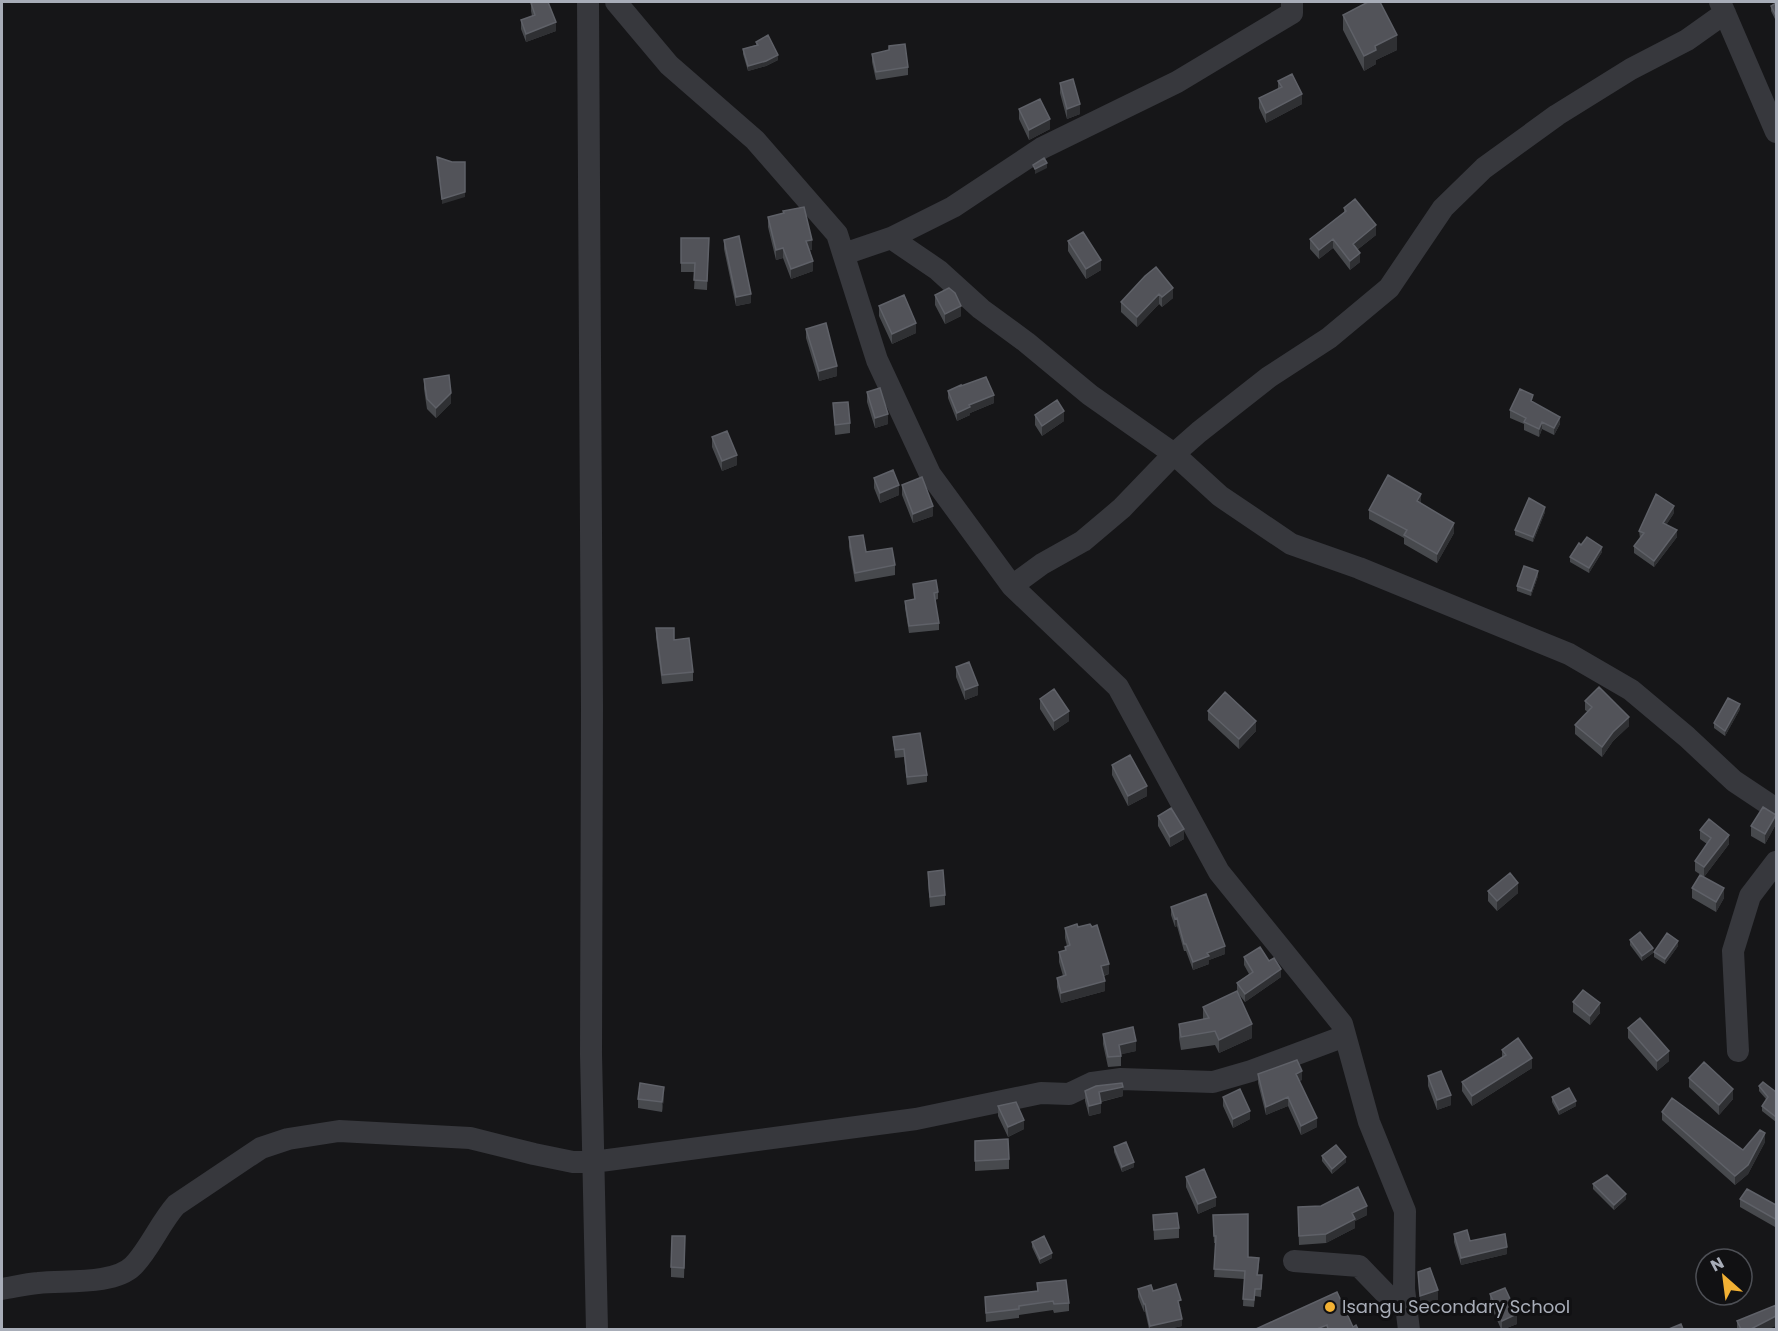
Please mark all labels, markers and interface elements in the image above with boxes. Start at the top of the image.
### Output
north arrow [1694,1247,1754,1307]
text: N [1706,1251,1728,1277]
place label: Isangu Secondary School [1342,1294,1570,1319]
marker: Isangu Secondary School [1323,1300,1337,1314]

